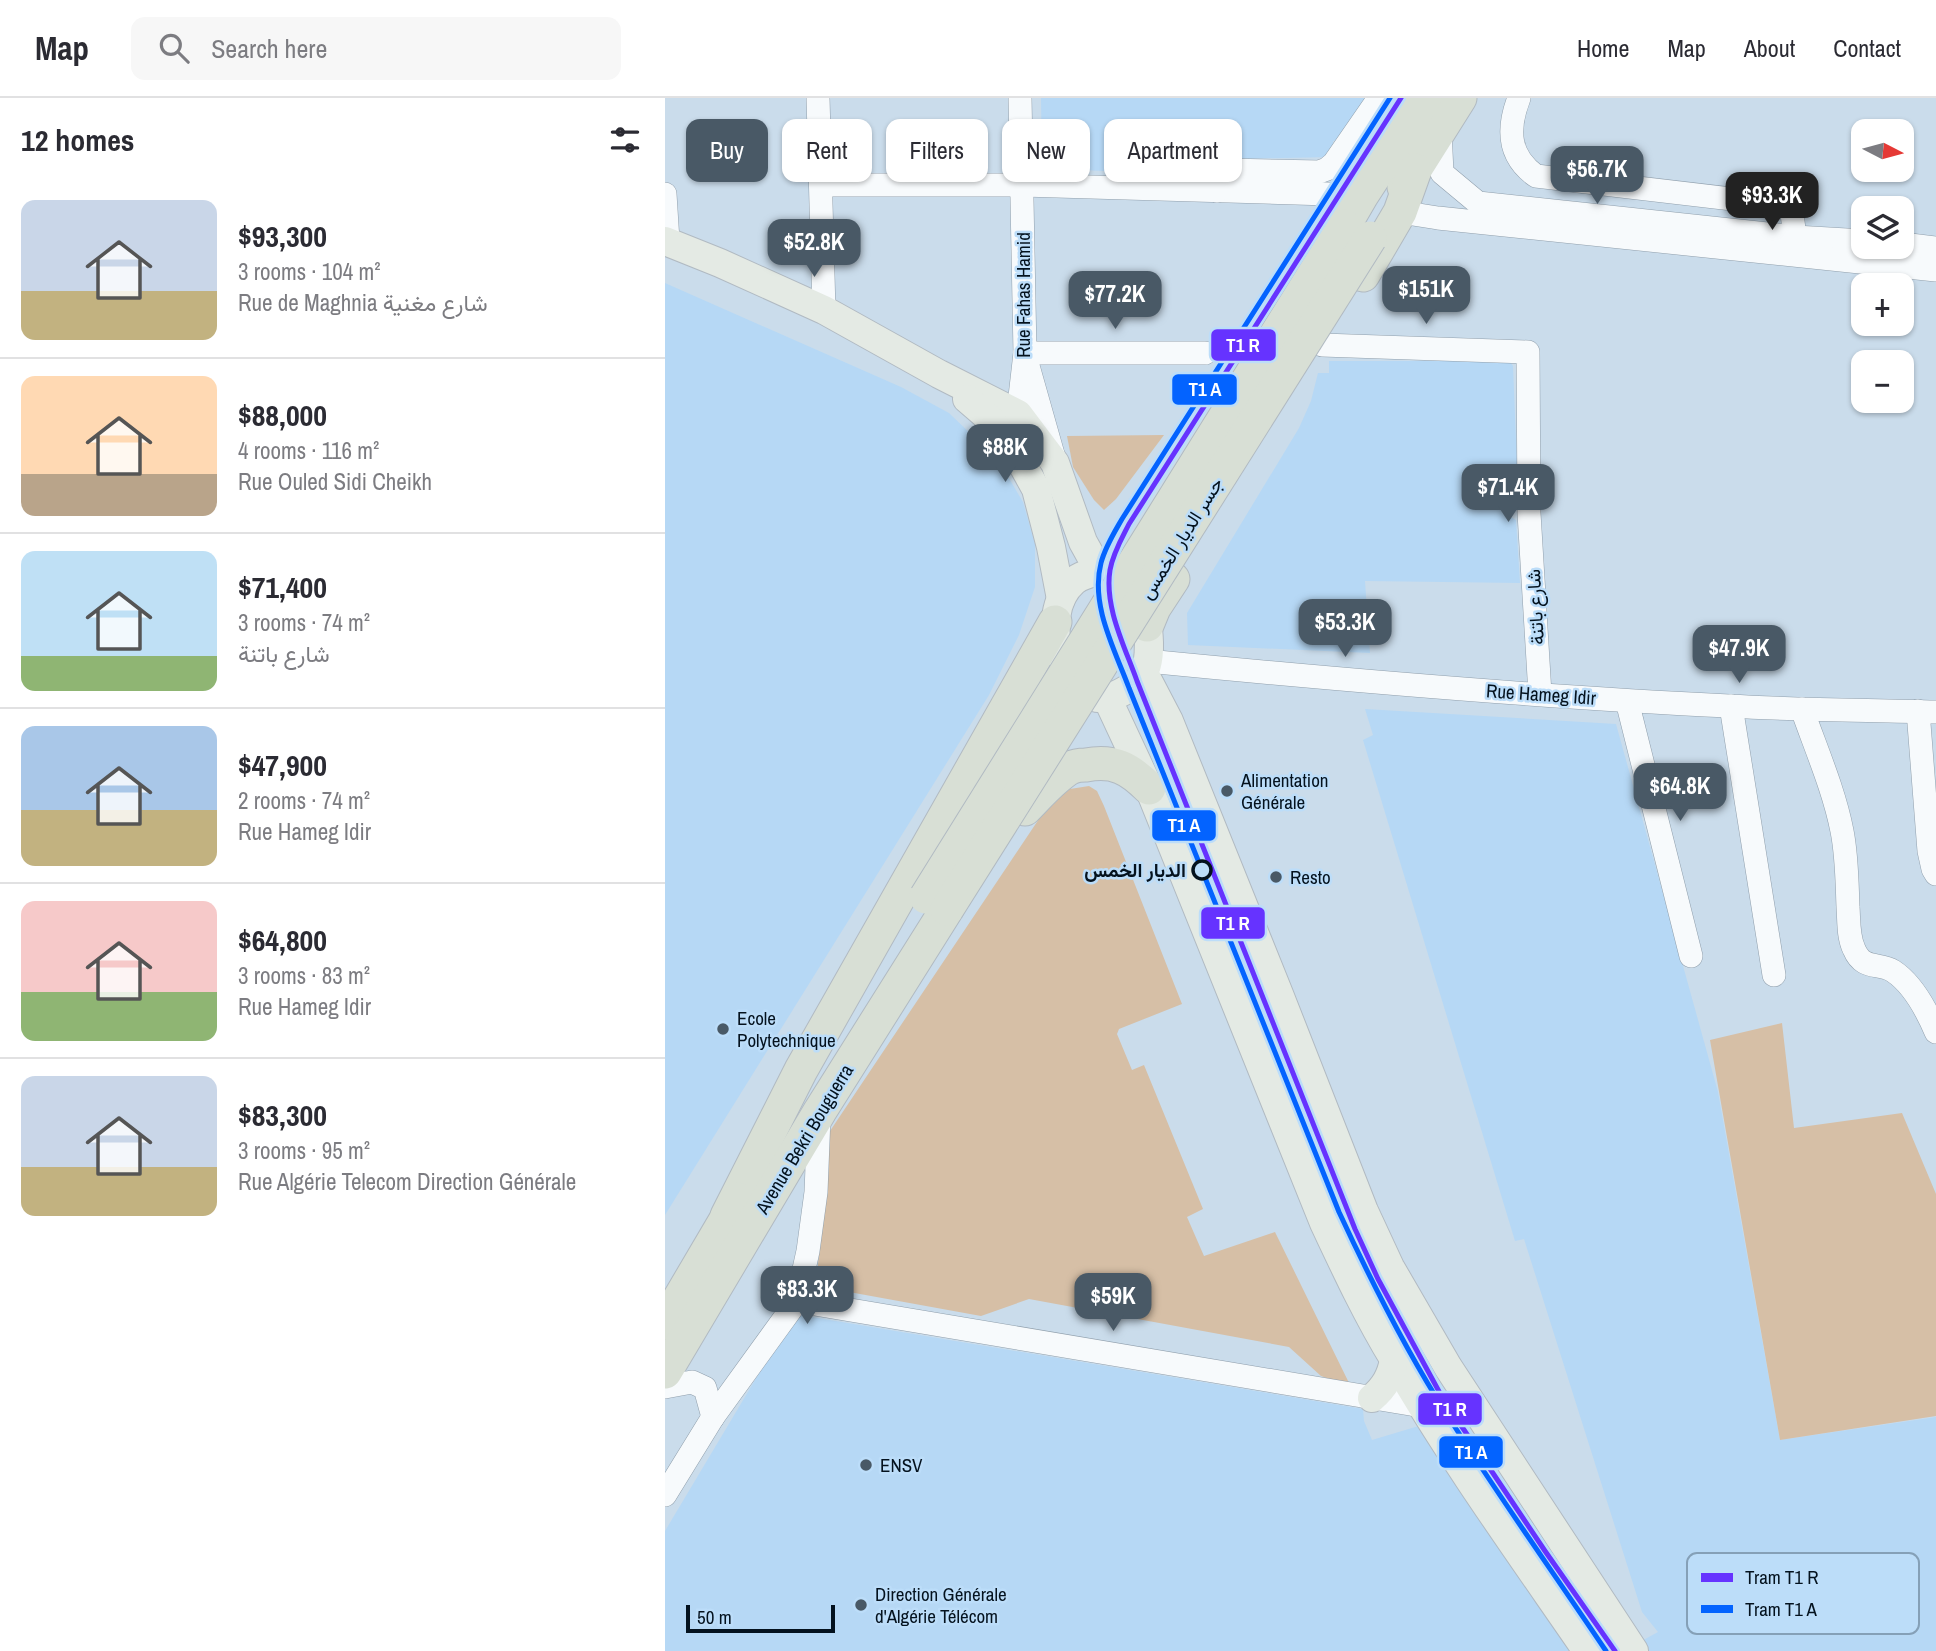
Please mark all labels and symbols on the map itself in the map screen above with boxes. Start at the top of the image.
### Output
north arrow [1851,119,1915,182]
pin: $56.7K [1540,146,1654,206]
pin: $93.3K [1715,172,1829,232]
pin: $52.8K [757,220,871,279]
street label: Rue Fahas Hamid [1010,232,1036,358]
pin: $151K [1377,266,1475,326]
pin: $77.2K [1058,272,1172,331]
line badge: T1 R [1210,328,1277,362]
text: T1 R [1226,332,1260,358]
line badge: T1 A [1171,373,1238,406]
text: T1 A [1188,376,1222,402]
pin: $88K [964,424,1046,484]
pin: $71.4K [1451,464,1565,524]
street label: جسر الديار الخمس [1133,472,1229,604]
street label: شارع باتنة [1520,569,1550,645]
pin: $53.3K [1288,600,1402,659]
pin: $47.9K [1682,626,1796,685]
street label: Rue Hameg Idir [1485,677,1598,711]
pin: $64.8K [1623,764,1737,823]
place label: Alimentation Générale [1240,767,1328,815]
marker: Alimentation Générale [1219,783,1235,799]
line badge: T1 A [1151,809,1217,842]
text: T1 A [1167,812,1201,838]
place label: الديار الخمس [1084,857,1186,883]
marker: الديار الخمس [1192,860,1212,880]
place label: Resto [1290,864,1331,890]
marker: Resto [1268,869,1284,885]
line badge: T1 R [1200,906,1266,940]
text: T1 R [1216,910,1250,936]
place label: Ecole Polytechnique [737,1005,836,1053]
marker: Ecole Polytechnique [715,1021,731,1037]
street label: Avenue Bekri Bouguerra [748,1059,859,1220]
pin: $83.3K [750,1266,864,1326]
pin: $59K [1072,1274,1154,1333]
line badge: T1 R [1417,1392,1483,1426]
text: T1 R [1433,1396,1467,1422]
line badge: T1 A [1438,1435,1504,1469]
text: T1 A [1454,1439,1488,1465]
place label: ENSV [880,1452,923,1478]
marker: ENSV [858,1457,874,1473]
legend [1687,1553,1919,1634]
text: Tram T1 R [1745,1564,1819,1590]
place label: Direction Générale d'Algérie Télécom [875,1581,1007,1629]
text: Tram T1 A [1745,1596,1818,1622]
marker: Direction Générale d'Algérie Télécom [853,1597,869,1613]
scale bar [686,1602,835,1634]

